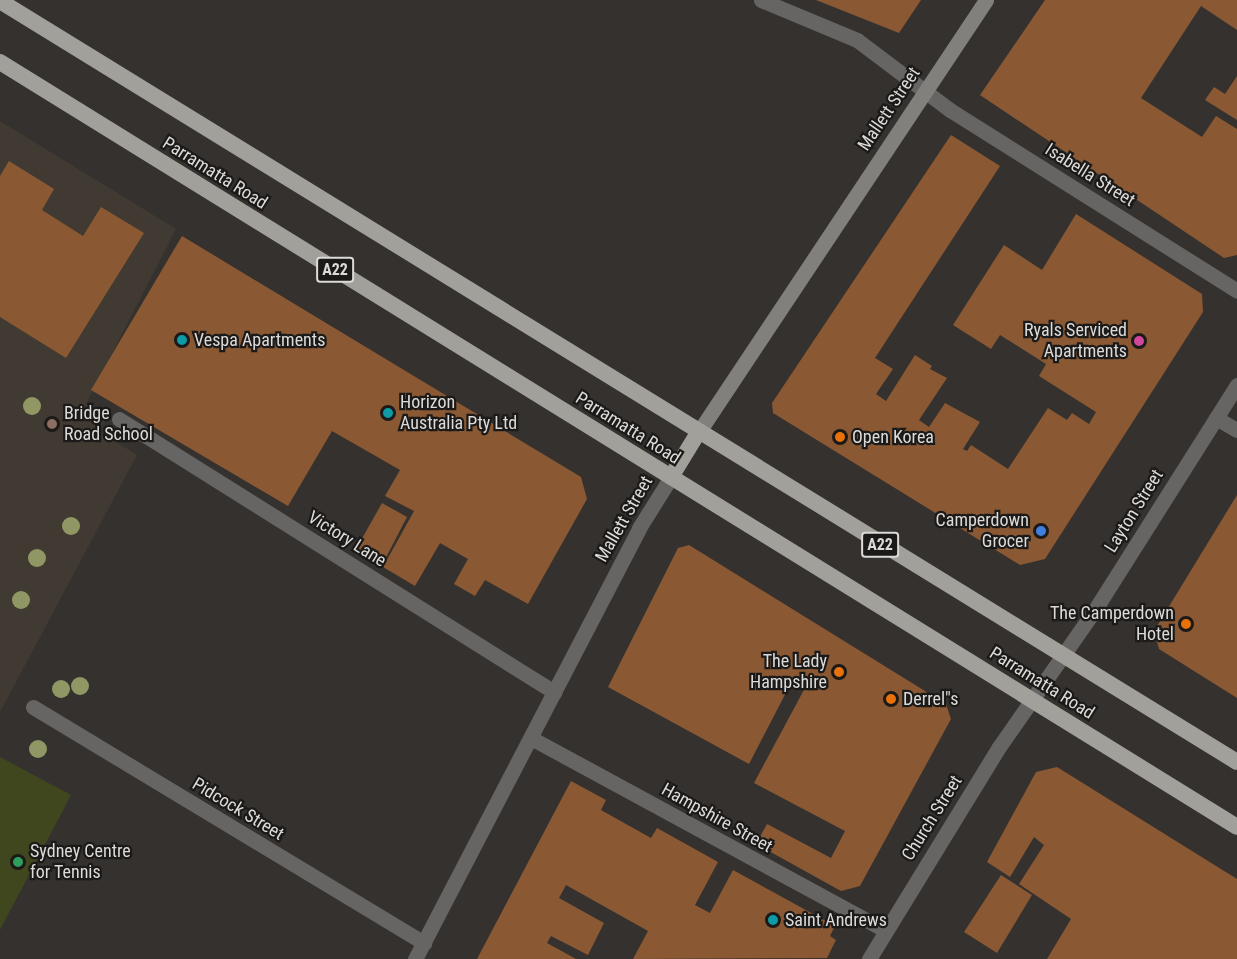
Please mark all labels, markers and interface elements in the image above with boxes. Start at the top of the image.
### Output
street label: Mallett Street [853,63,925,155]
street label: Parramatta Road [159,132,271,214]
street label: Isabella Street [1041,139,1139,211]
road number: A22 [316,257,354,283]
place label: Ryals Serviced Apartments [1024,320,1127,362]
place label: Vespa Apartments [194,329,325,351]
marker: Vespa Apartments [175,333,189,347]
marker: Ryals Serviced Apartments [1132,334,1146,348]
street label: Parramatta Road [572,387,684,469]
place label: Horizon Australia Pty Ltd [400,392,517,434]
place label: Bridge Road School [64,403,153,446]
marker: Horizon Australia Pty Ltd [381,406,395,420]
marker: Bridge Road School [45,417,59,431]
place label: Open Korea [852,426,934,448]
marker: Open Korea [833,430,847,444]
street label: Layton Street [1100,466,1168,556]
street label: Mallett Street [591,472,657,566]
street label: Victory Lane [304,506,390,572]
place label: Camperdown Grocer [936,510,1029,552]
marker: Camperdown Grocer [1034,524,1048,538]
road number: A22 [860,532,900,558]
place label: The Camperdown Hotel [1050,603,1174,646]
marker: The Camperdown Hotel [1179,617,1193,631]
street label: Parramatta Road [986,642,1098,724]
place label: The Lady Hampshire [750,651,827,694]
marker: The Lady Hampshire [832,665,846,679]
place label: Derrel"s [903,688,958,710]
marker: Derrel"s [884,692,898,706]
street label: Church Street [897,771,967,865]
street label: Pidcock Street [188,773,288,845]
street label: Hampshire Street [658,779,776,857]
place label: Sydney Centre for Tennis [30,841,131,884]
marker: Sydney Centre for Tennis [11,855,25,869]
place label: Saint Andrews [785,909,887,931]
marker: Saint Andrews [766,913,780,927]

